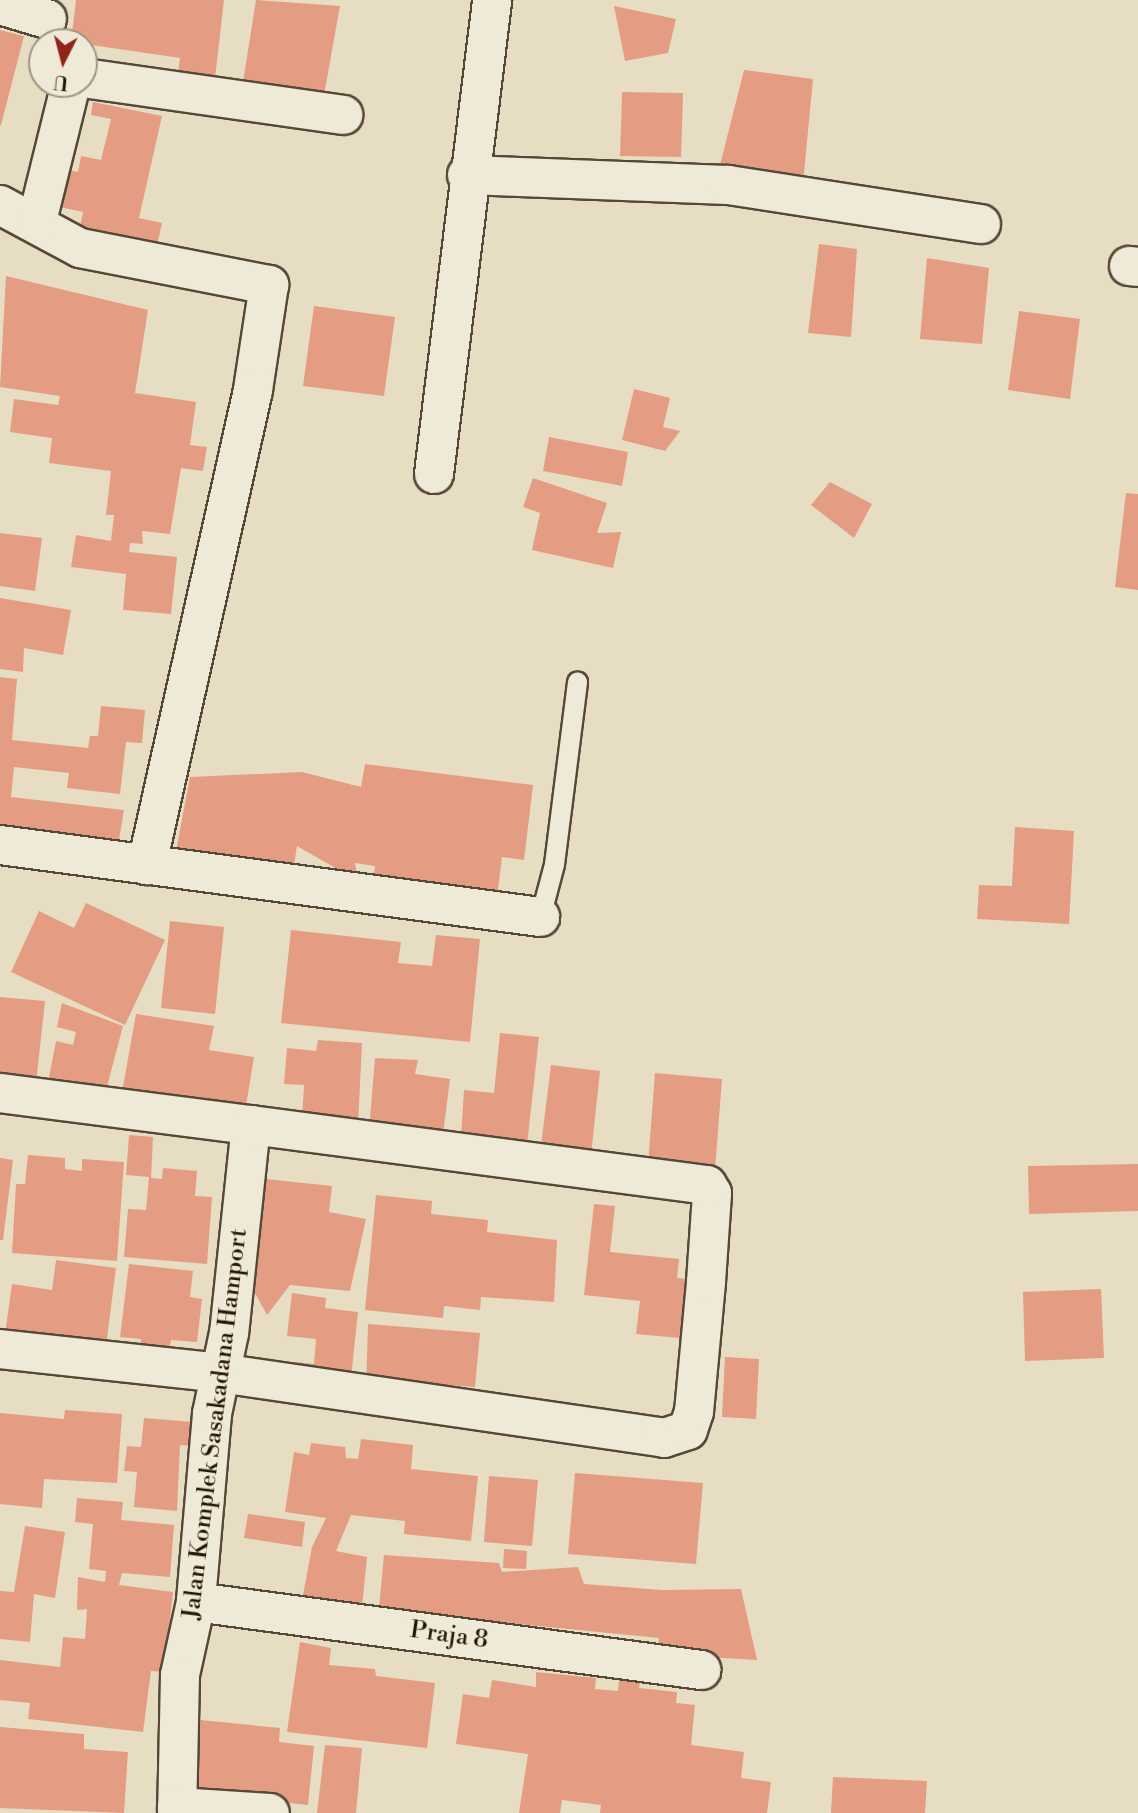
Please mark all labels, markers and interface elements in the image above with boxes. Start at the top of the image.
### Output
north arrow [28,28,98,98]
text: U [52,69,70,95]
street label: Jalan Komplek Sasakadana Hamport [178,1227,254,1621]
street label: Praja 8 [408,1616,490,1656]

